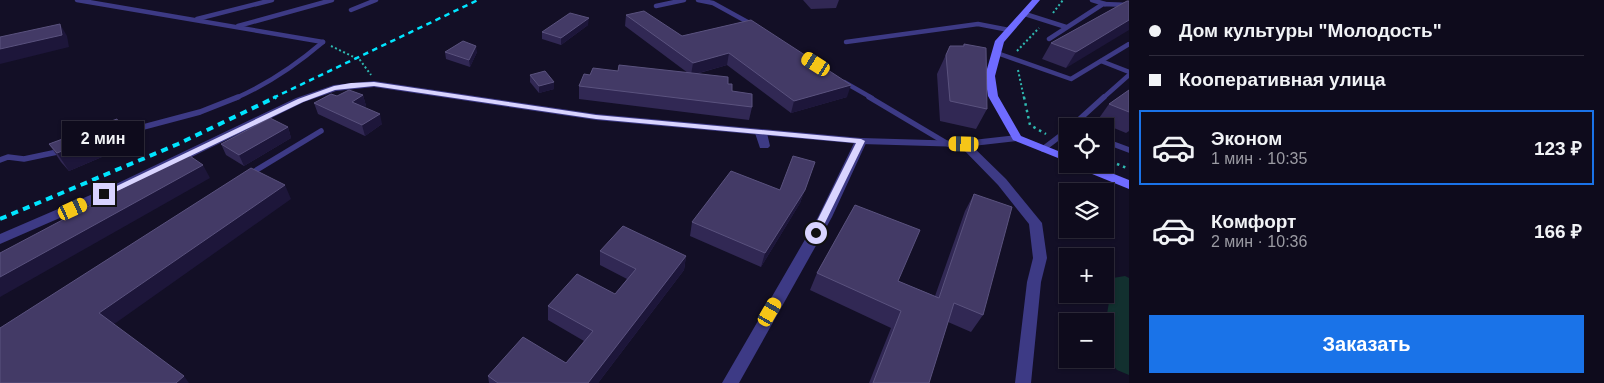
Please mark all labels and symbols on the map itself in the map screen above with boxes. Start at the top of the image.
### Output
car [799,50,832,78]
callout: 2 мин [63,121,145,156]
car [948,136,979,152]
route end [93,183,115,205]
car [56,196,89,222]
route start [805,222,827,244]
car [756,295,783,329]

